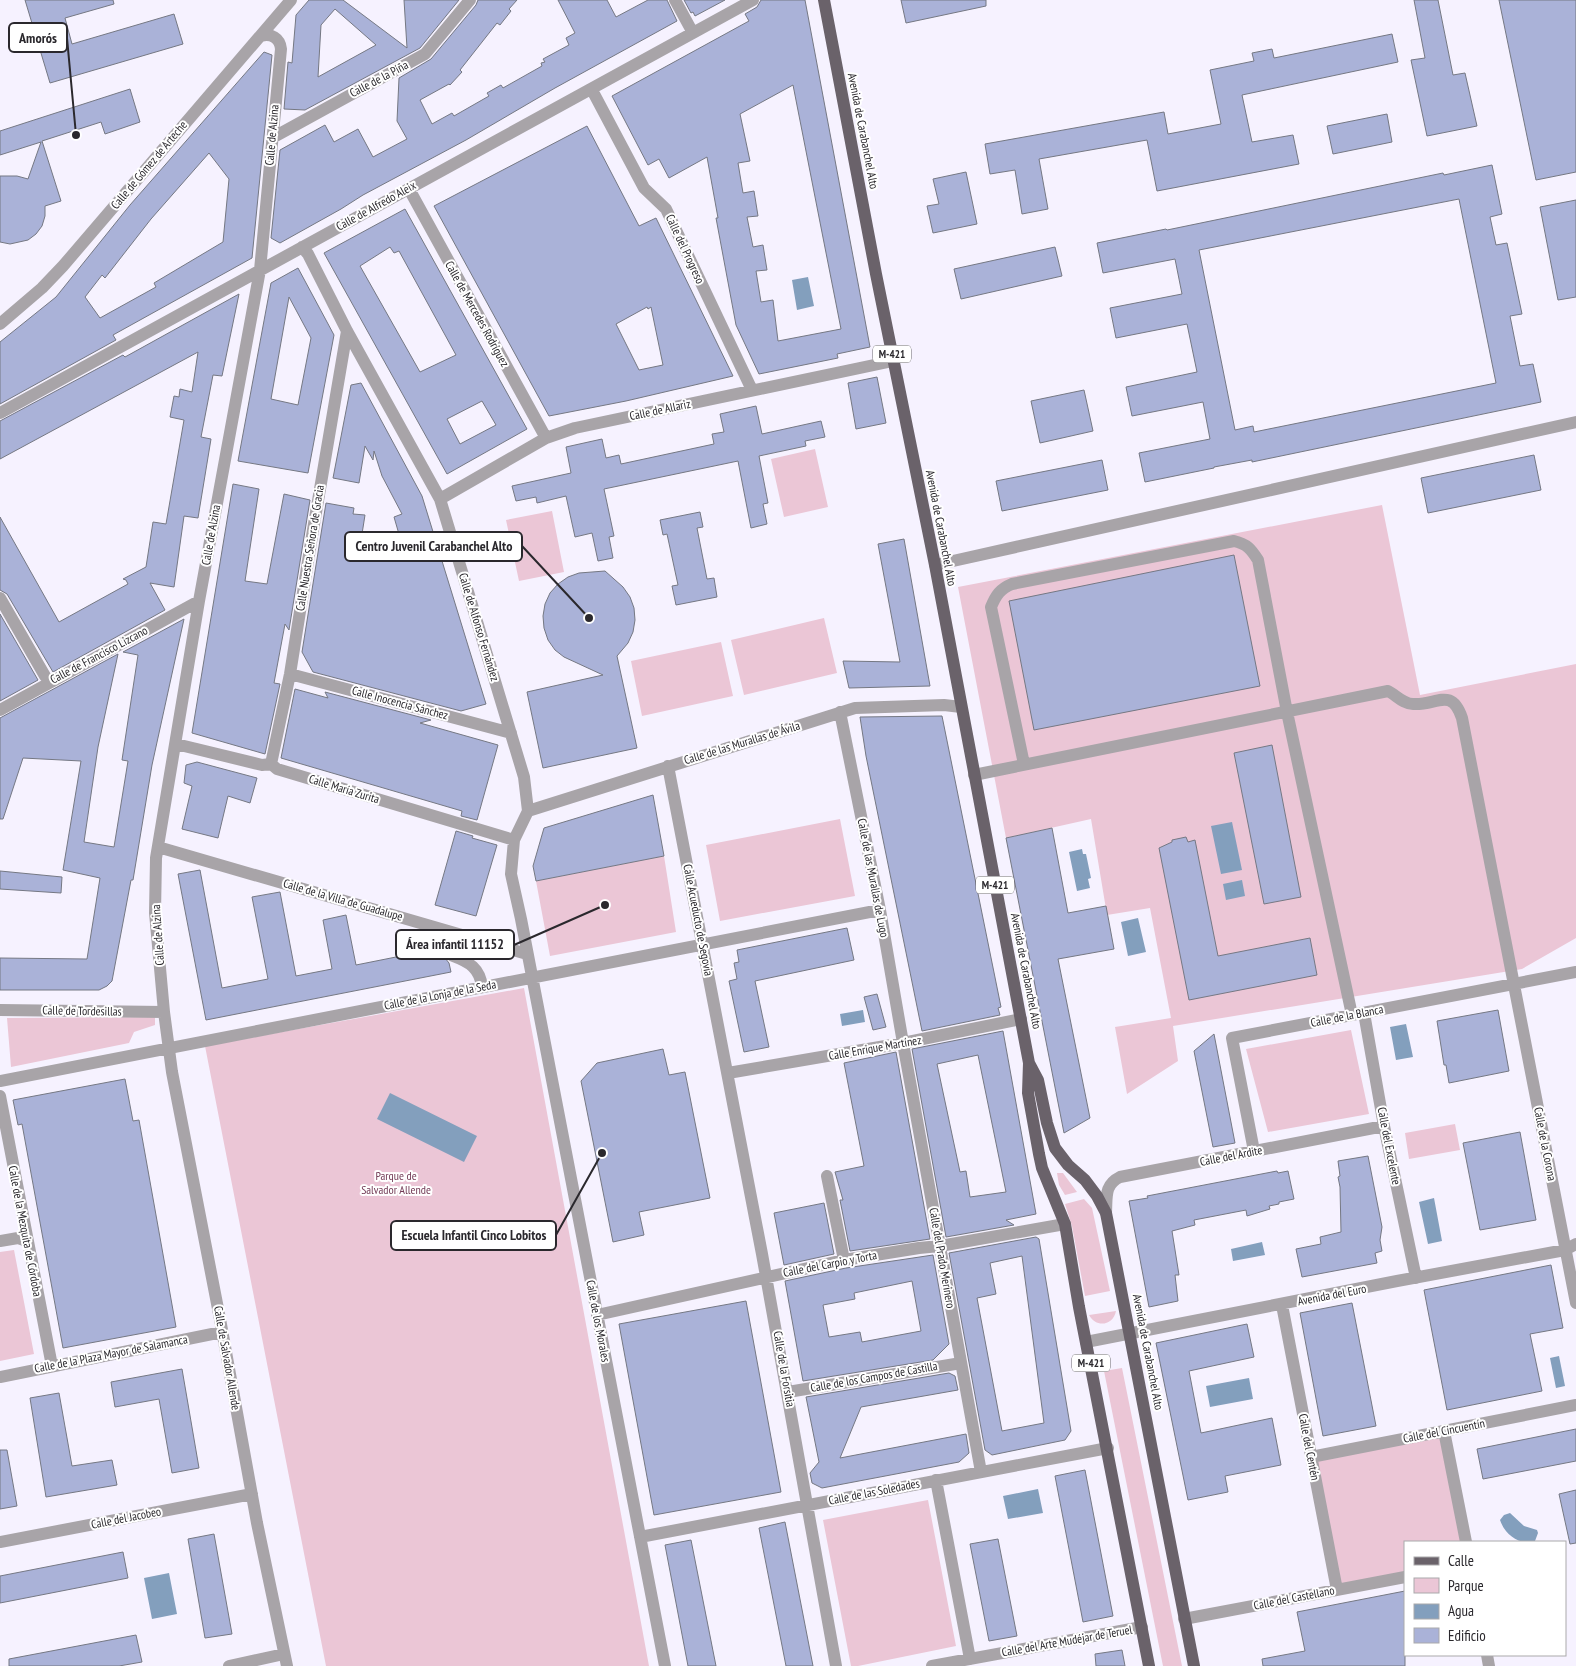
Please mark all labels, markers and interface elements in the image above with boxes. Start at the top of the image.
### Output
callout: Amorós [9,23,67,52]
text: Amorós [18,29,57,47]
street label: Calle de la Piña [347,57,411,100]
street label: Avenida de Carabanchel Alto [845,72,882,190]
street label: Calle de Alzina [261,104,282,166]
street label: Calle de Gómez de Arteche [107,118,190,212]
street label: Calle de Alfredo Aleix [333,177,418,234]
street label: Calle del Progreso [663,212,708,286]
street label: Calle de Mercedes Rodríguez [442,258,513,369]
road number: M-421 [873,346,911,362]
street label: Calle de Allariz [628,396,692,423]
street label: Avenida de Carabanchel Alto [923,469,960,587]
street label: Calle Nuestra Señora de Gracia [292,484,327,612]
street label: Calle de Alzina [198,503,223,566]
callout: Centro Juvenil Carabanchel Alto [345,532,522,561]
text: Centro Juvenil Carabanchel Alto [356,537,512,555]
street label: Calle de Alfonso Fernández [456,571,503,683]
street label: Calle de Francisco Lizcano [47,623,150,687]
street label: Calle Inocencia Sánchez [350,682,450,723]
street label: Calle de las Murallas de Ávila [682,718,802,767]
street label: Calle María Zurita [307,771,381,806]
street label: Calle de las Murallas de Lugo [855,817,892,939]
street label: Calle Acueducto de Segovia [680,863,717,977]
street label: Calle de la Villa de Guadalupe [282,875,405,924]
road number: M-421 [976,876,1014,894]
street label: Calle de Alzina [148,904,167,966]
street label: Avenida de Carabanchel Alto [1008,912,1045,1030]
callout: Área infantil 11152 [396,930,514,959]
text: Área infantil 11152 [405,935,504,953]
street label: Calle de la Lonja de la Seda [383,976,497,1013]
street label: Calle de la Blanca [1309,1001,1385,1030]
street label: Calle de Tordesillas [42,1002,122,1019]
street label: Calle Enrique Martínez [827,1032,922,1063]
street label: Calle del Excelente [1375,1106,1404,1186]
street label: Calle de la Corona [1531,1106,1560,1182]
street label: Calle del Ardite [1198,1142,1263,1169]
street label: Calle de la Mezquita de Córdoba [5,1164,46,1298]
park label: Parque de Salvador Allende [361,1168,431,1197]
street label: Calle del Prado Merinero [926,1206,959,1309]
callout: Escuela Infantil Cinco Lobitos [391,1221,556,1250]
text: Escuela Infantil Cinco Lobitos [402,1226,547,1244]
street label: Calle del Carpio y Torta [782,1247,878,1280]
street label: Calle de los Morales [583,1279,614,1363]
street label: Avenida del Euro [1296,1281,1368,1309]
street label: Avenida de Carabanchel Alto [1130,1293,1167,1411]
street label: Calle de Salvador Allende [211,1305,244,1411]
street label: Calle de la Forsitia [770,1330,799,1408]
street label: Calle de la Plaza Mayor de Salamanca [33,1331,189,1376]
road number: M-421 [1072,1355,1110,1372]
street label: Calle de los Campos de Castilla [809,1358,939,1395]
street label: Calle del Centén [1296,1412,1323,1481]
street label: Calle del Cincuentín [1402,1415,1486,1446]
street label: Calle de las Soledades [827,1475,921,1508]
street label: Calle del Jacobeo [90,1503,162,1532]
legend [1404,1541,1566,1656]
text: Calle [1448,1551,1474,1570]
text: Parque [1448,1576,1484,1595]
street label: Calle del Castellano [1252,1582,1336,1613]
text: Agua [1448,1601,1474,1620]
street label: Calle del Arte Mudéjar de Teruel [1000,1622,1134,1659]
text: Edificio [1448,1626,1486,1645]

